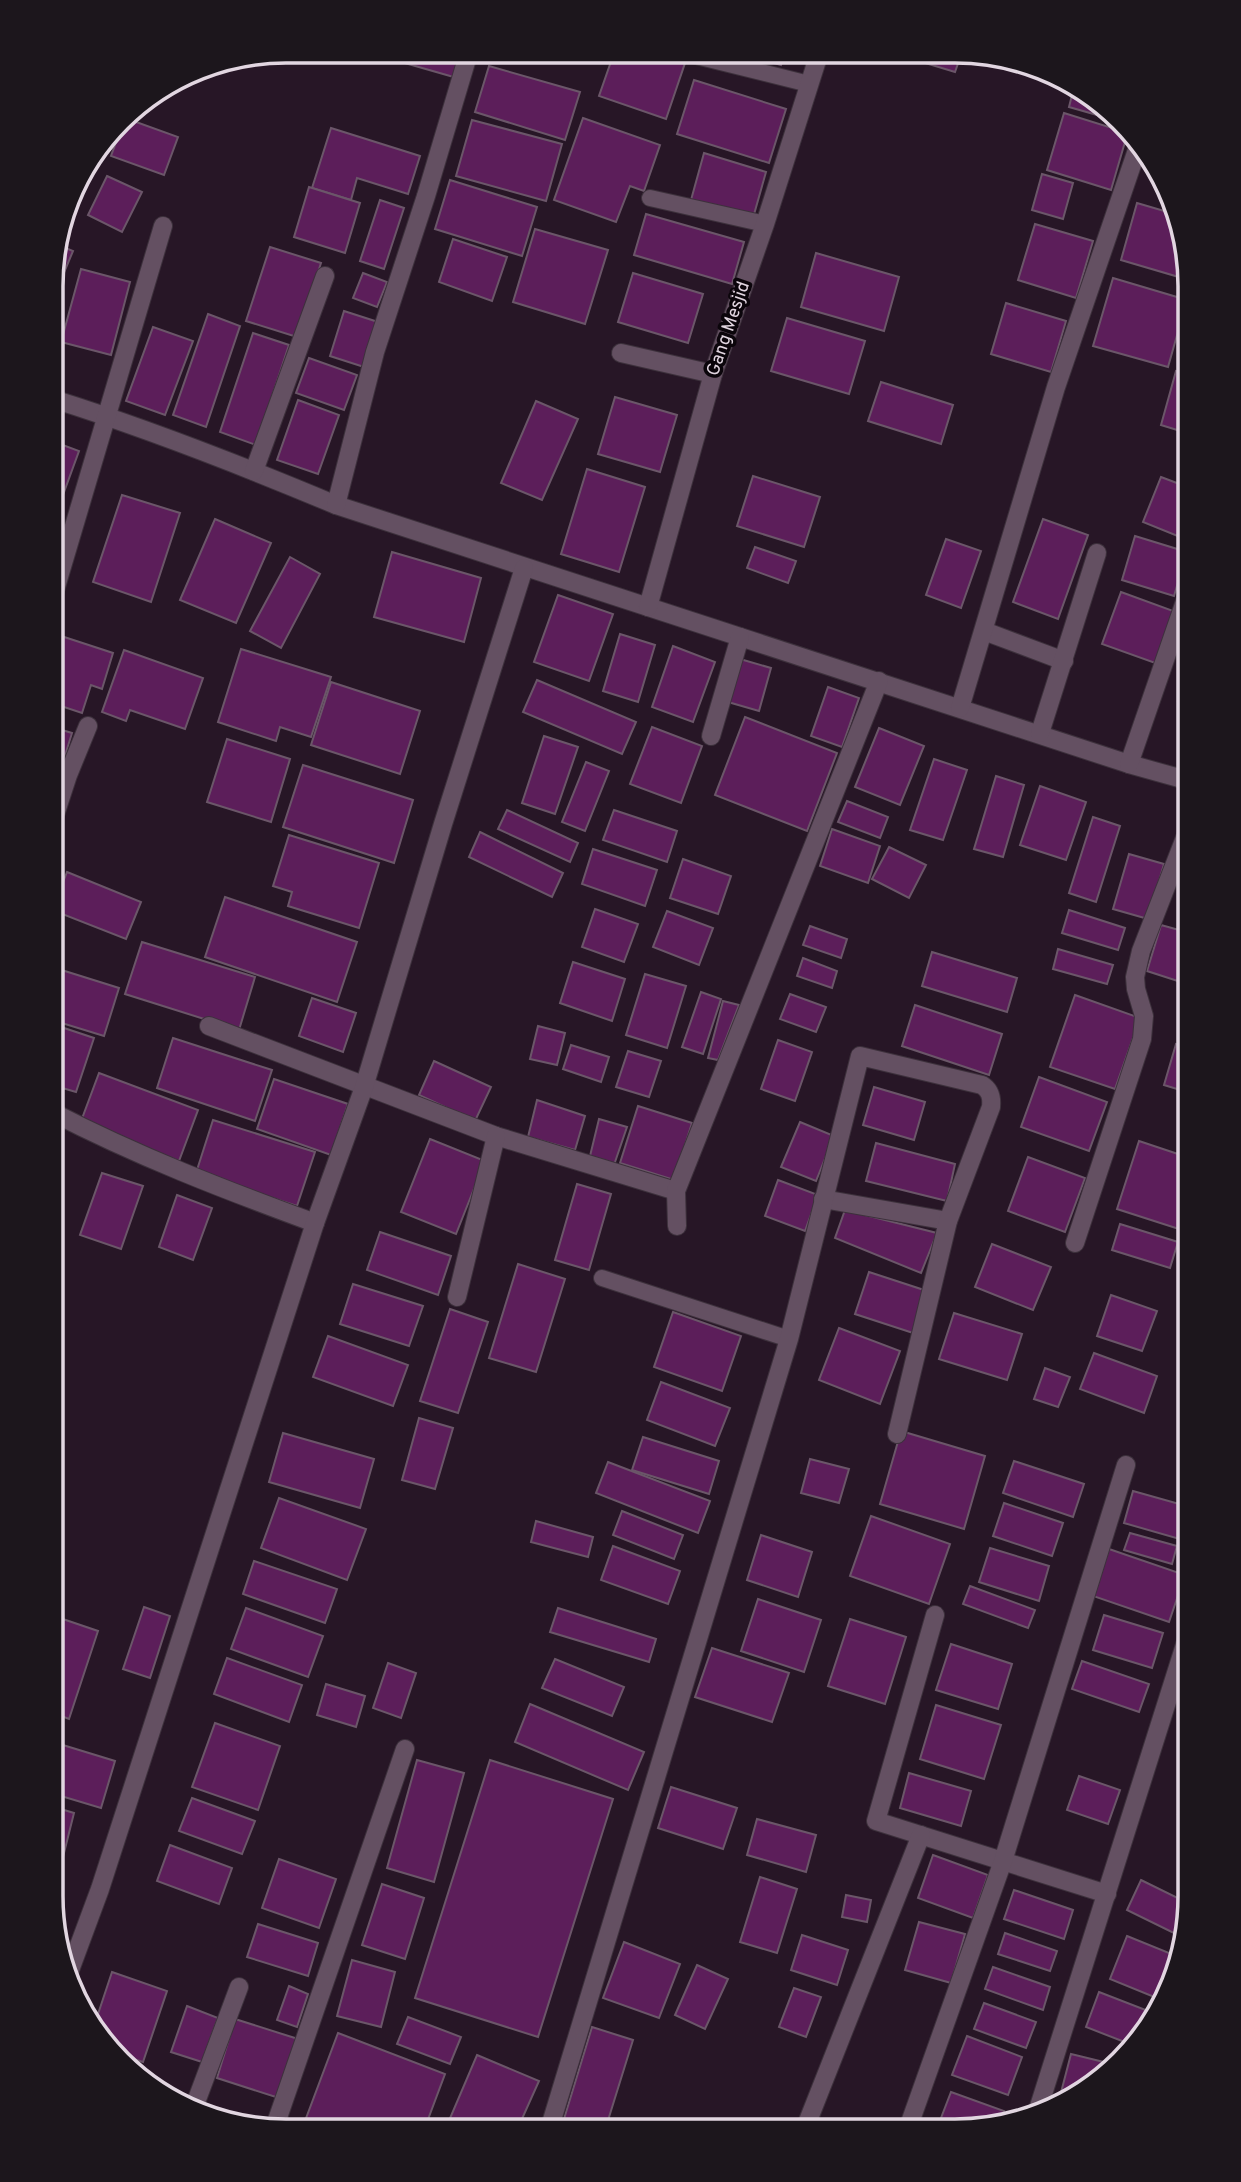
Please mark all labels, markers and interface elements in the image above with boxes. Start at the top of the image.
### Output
street label: Gang Mesjid [702,279,756,379]

